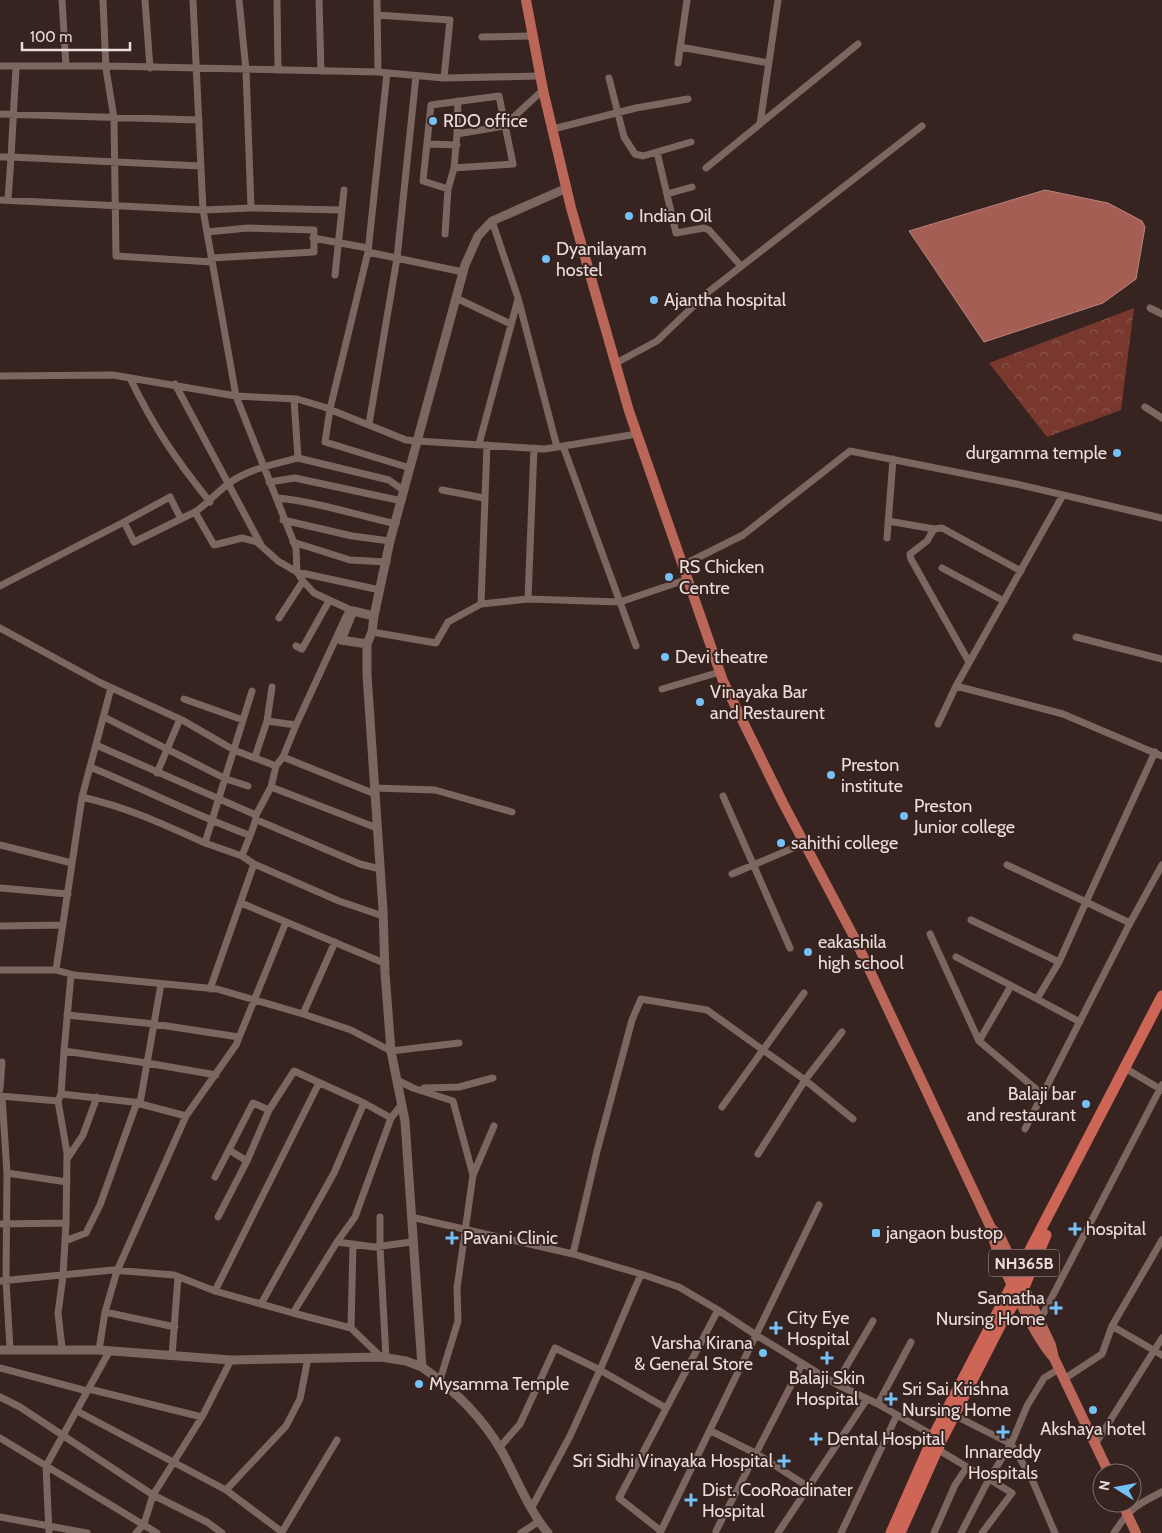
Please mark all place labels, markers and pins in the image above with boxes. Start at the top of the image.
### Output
place label: RDO office [443,110,528,132]
marker: RDO office [427,115,439,127]
place label: Indian Oil [639,205,713,227]
marker: Indian Oil [623,210,635,222]
place label: Dyanilayam hostel [556,238,647,281]
marker: Dyanilayam hostel [540,253,552,265]
place label: Ajantha hospital [664,289,787,311]
marker: Ajantha hospital [648,294,660,306]
place label: durgamma temple [966,442,1107,464]
marker: durgamma temple [1111,447,1123,459]
place label: RS Chicken Centre [679,556,764,599]
marker: RS Chicken Centre [663,571,675,583]
place label: Devi theatre [675,646,768,668]
marker: Devi theatre [659,651,671,663]
place label: Vinayaka Bar and Restaurent [710,681,825,724]
marker: Vinayaka Bar and Restaurent [694,696,706,708]
place label: Preston institute [841,754,903,797]
marker: Preston institute [825,769,837,781]
place label: Preston Junior college [913,795,1015,838]
marker: Preston Junior college [898,810,910,822]
place label: sahithi college [791,832,898,854]
marker: sahithi college [775,837,787,849]
place label: eakashila high school [818,931,905,974]
marker: eakashila high school [802,946,814,958]
place label: Balaji bar and restaurant [967,1083,1076,1126]
marker: Balaji bar and restaurant [1080,1098,1092,1110]
place label: hospital [1086,1218,1147,1240]
place label: jangaon bustop [885,1222,1003,1244]
marker: hospital [1068,1222,1082,1236]
place label: Pavani Clinic [463,1227,558,1249]
marker: jangaon bustop [870,1227,882,1239]
marker: Pavani Clinic [445,1231,459,1245]
place label: Samatha Nursing Home [936,1287,1045,1330]
marker: Samatha Nursing Home [1049,1301,1063,1315]
place label: City Eye Hospital [787,1307,850,1350]
marker: City Eye Hospital [769,1321,783,1335]
place label: Varsha Kirana & General Store [634,1332,753,1375]
marker: Varsha Kirana & General Store [757,1347,769,1359]
marker: Balaji Skin Hospital [820,1351,834,1365]
place label: Balaji Skin Hospital [789,1367,865,1410]
place label: Mysamma Temple [429,1373,569,1395]
marker: Mysamma Temple [413,1378,425,1390]
place label: Sri Sai Krishna Nursing Home [902,1378,1011,1421]
marker: Sri Sai Krishna Nursing Home [884,1392,898,1406]
marker: Akshaya hotel [1087,1404,1099,1416]
place label: Akshaya hotel [1040,1418,1146,1440]
marker: Innareddy Hospitals [996,1425,1010,1439]
place label: Dental Hospital [827,1428,945,1450]
marker: Dental Hospital [809,1432,823,1446]
place label: Innareddy Hospitals [965,1441,1041,1484]
place label: Sri Sidhi Vinayaka Hospital [572,1450,774,1472]
marker: Sri Sidhi Vinayaka Hospital [777,1454,791,1468]
place label: Dist. CooRoadinater Hospital [702,1479,853,1522]
marker: Dist. CooRoadinater Hospital [684,1493,698,1507]

